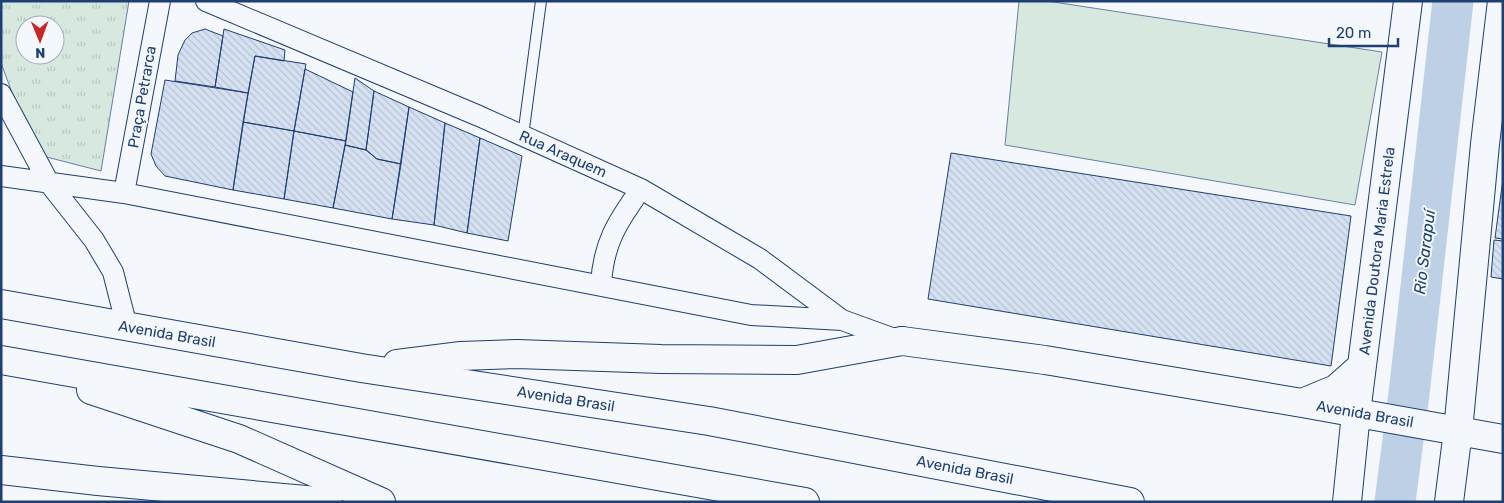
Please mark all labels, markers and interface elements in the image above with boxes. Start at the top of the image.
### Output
north arrow [15,15,65,65]
scale bar [1329,15,1398,47]
text: 20 m [1336,24,1371,42]
text: N [35,44,45,61]
street label: Praça Petrarca [124,44,160,150]
street label: Rua Araquem [516,127,610,181]
street label: Avenida Doutora Maria Estrela [1355,146,1399,356]
water label: Rio Sarapuí [1410,206,1439,296]
street label: Avenida Brasil [117,317,217,351]
street label: Avenida Brasil [516,382,616,416]
street label: Avenida Brasil [1315,397,1415,431]
street label: Avenida Brasil [915,452,1015,488]

